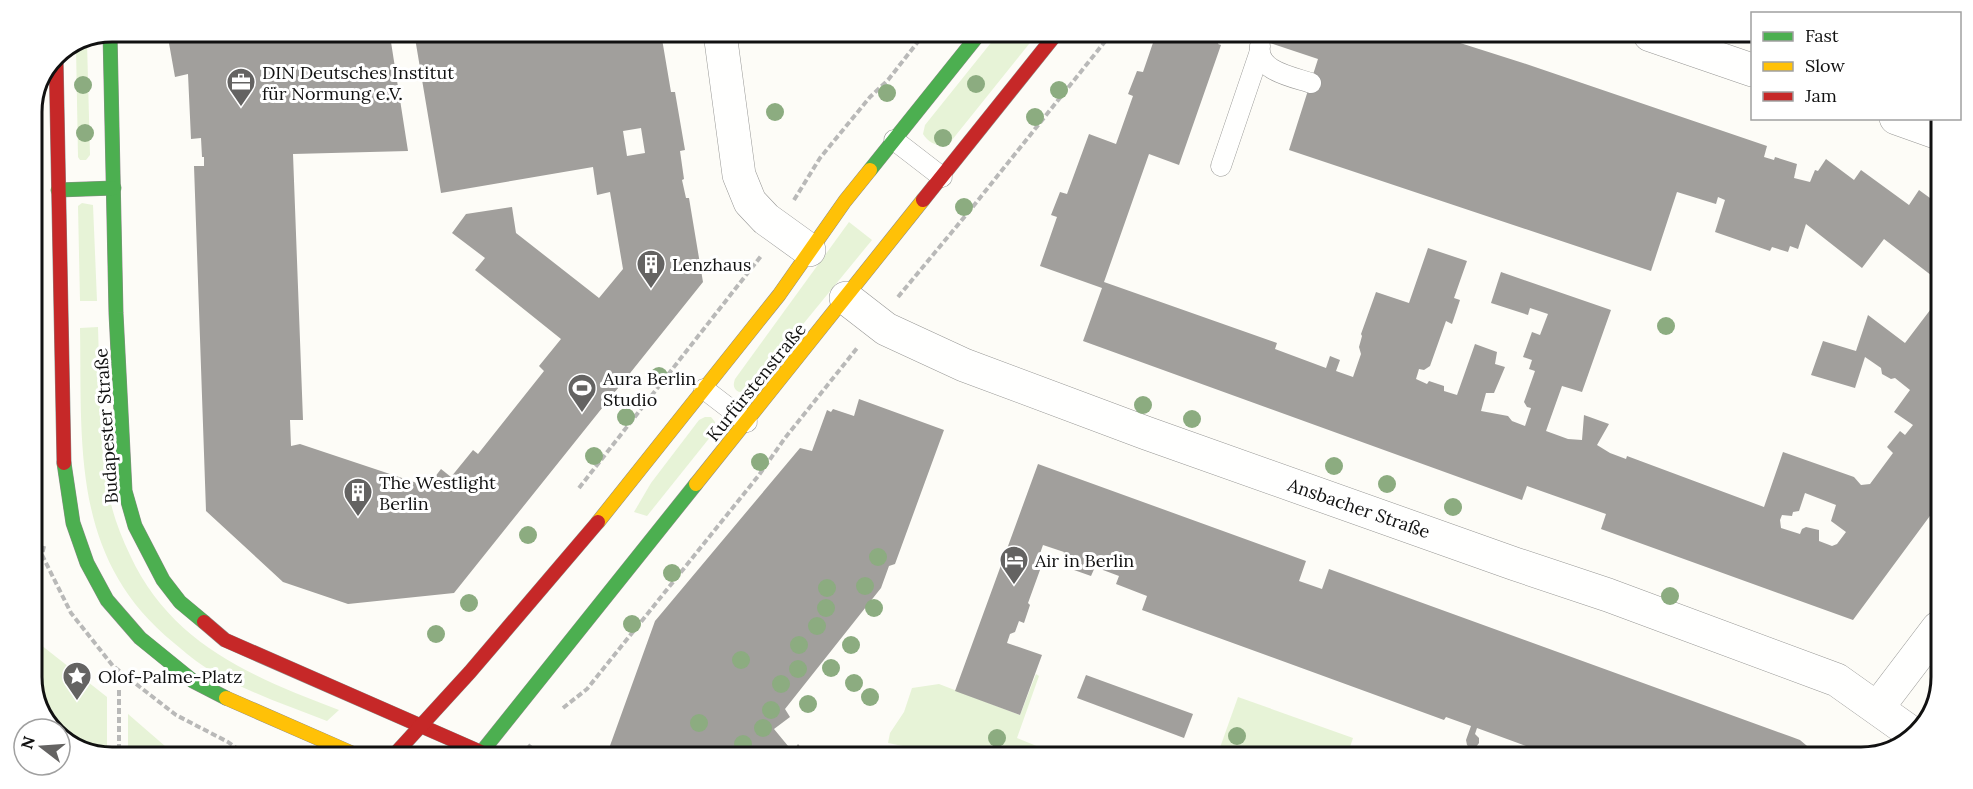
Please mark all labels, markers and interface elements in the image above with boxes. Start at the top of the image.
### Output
legend [1751,12,1961,120]
text: Fast [1805,24,1839,47]
text: Slow [1805,54,1845,77]
place label: DIN Deutsches Institut für Normung e.V. [262,61,454,105]
office icon: DIN Deutsches Institut für Normung e.V. [225,66,257,108]
text: Jam [1804,84,1837,107]
building icon: Lenzhaus [635,248,667,290]
place label: Lenzhaus [672,253,751,276]
street label: Kurfürstenstraße [701,318,811,446]
street label: Budapester Straße [89,347,123,505]
place label: Aura Berlin Studio [602,367,696,411]
sports icon: Aura Berlin Studio [566,372,598,414]
place label: The Westlight Berlin [379,471,496,515]
street label: Ansbacher Straße [1284,473,1433,543]
building icon: The Westlight Berlin [342,476,374,518]
hotel icon: Air in Berlin [998,544,1030,586]
place label: Air in Berlin [1034,549,1134,572]
place icon: Olof-Palme-Platz [61,660,93,702]
place label: Olof-Palme-Platz [98,665,242,688]
north arrow [12,717,72,777]
text: N [16,734,39,751]

